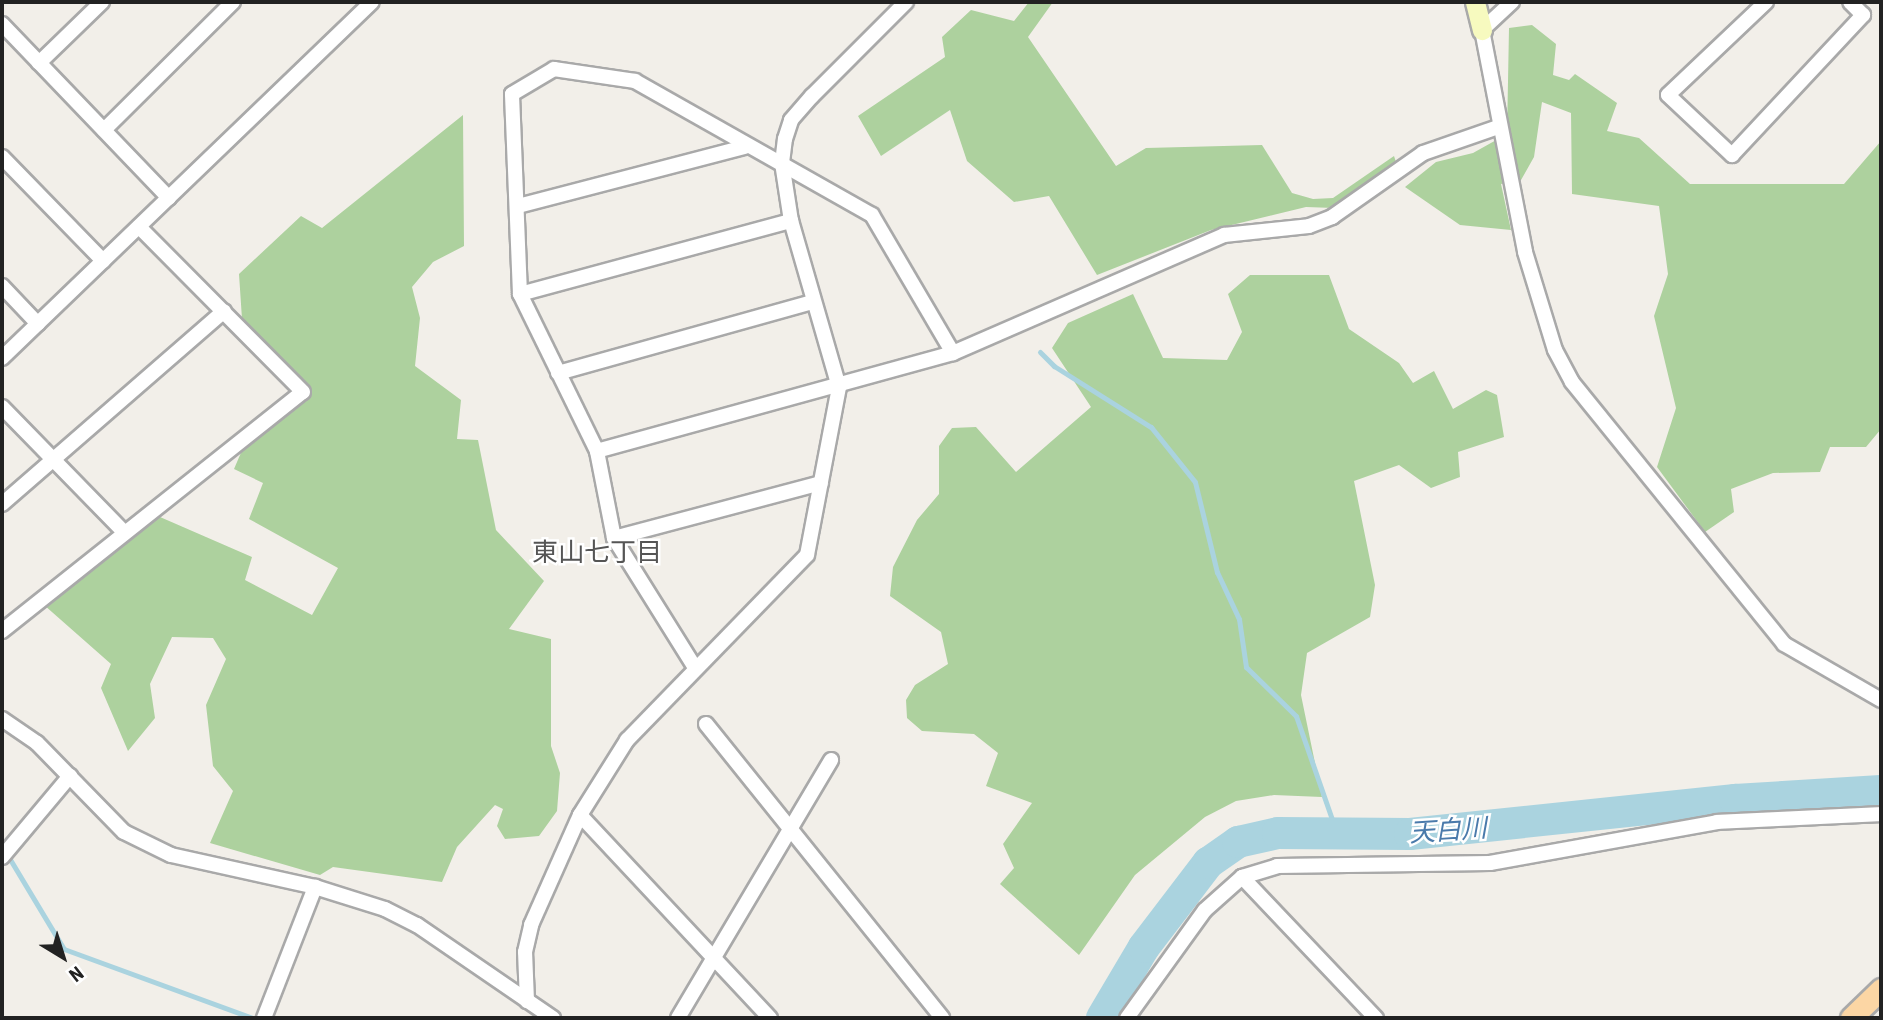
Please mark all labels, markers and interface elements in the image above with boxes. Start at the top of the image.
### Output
district label: 東山七丁目 [532,537,662,569]
water label: 天白川 [1408,813,1488,849]
north arrow [28,922,98,992]
text: N [65,961,88,987]

